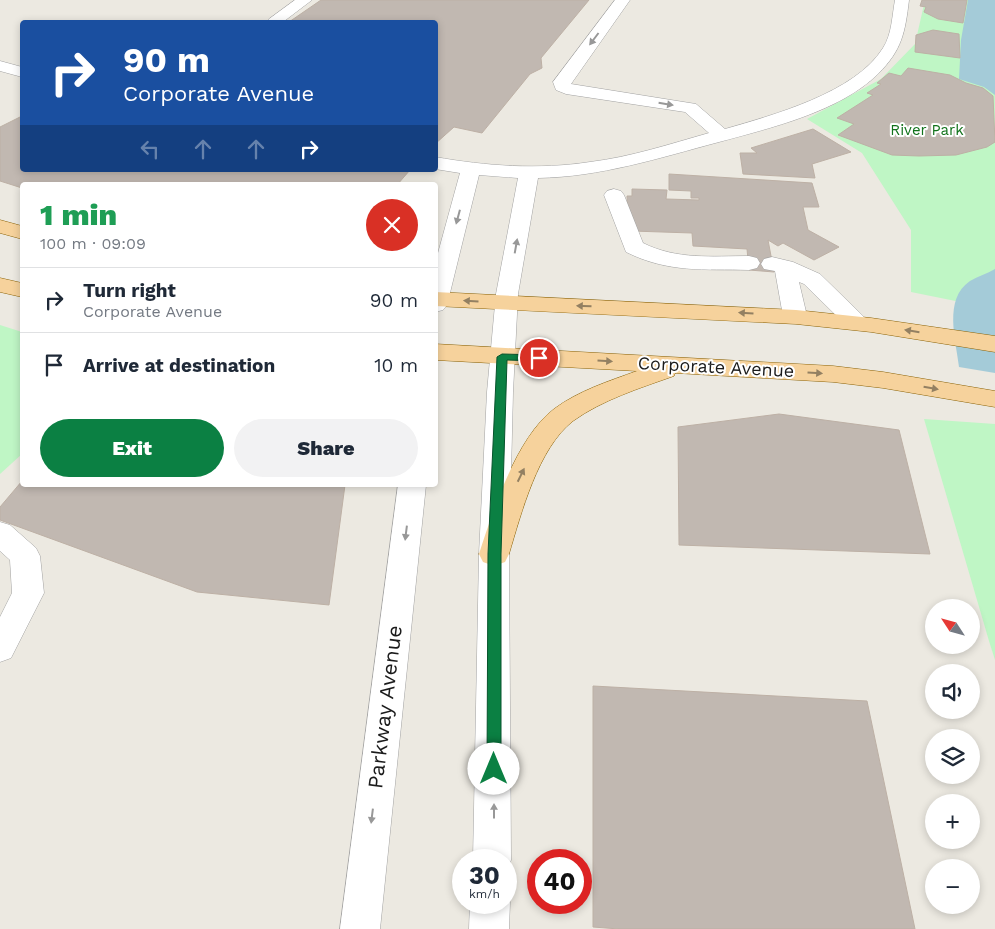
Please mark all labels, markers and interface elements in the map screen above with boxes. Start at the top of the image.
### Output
one-way arrow [589,32,599,46]
text: 90 m [123,39,210,81]
icon: right [40,40,105,105]
text: Corporate Avenue [123,81,314,106]
one-way arrow [658,100,674,108]
park label: River Park [890,121,964,139]
icon: left [136,135,164,163]
icon: ahead [189,135,217,163]
icon: ahead [242,135,270,163]
icon: right [295,135,323,163]
text: 1 min [40,197,117,232]
button: close [366,199,418,251]
one-way arrow [454,209,462,224]
text: 100 m · 09:09 [40,234,146,253]
one-way arrow [512,237,520,253]
text: Turn right [83,279,176,302]
icon: right [40,286,68,314]
text: 90 m [370,289,418,312]
one-way arrow [462,297,478,305]
one-way arrow [576,301,592,309]
text: Corporate Avenue [83,302,222,321]
one-way arrow [738,309,754,317]
one-way arrow [904,326,920,334]
pin [518,337,560,379]
icon: arrive [525,344,553,372]
icon: arrive [40,351,68,379]
street label: Corporate Avenue [637,352,795,381]
text: Arrive at destination [83,354,275,377]
text: 10 m [374,354,418,377]
one-way arrow [598,358,614,366]
one-way arrow [808,369,824,377]
one-way arrow [924,385,940,393]
button: Exit [40,419,224,477]
button: Share [234,419,418,477]
one-way arrow [517,467,525,482]
one-way arrow [402,526,410,542]
north arrow [925,599,980,654]
map controls [925,599,980,914]
street label: Parkway Avenue [362,624,407,790]
button: sound [925,664,980,719]
button: layers [925,729,980,784]
position arrow [467,742,519,794]
button: + [925,794,980,849]
one-way arrow [490,803,498,819]
one-way arrow [368,809,376,825]
speed limit sign: 40 [527,849,592,914]
button: − [925,859,980,914]
text: 30 [469,861,500,890]
text: km/h [469,887,500,901]

